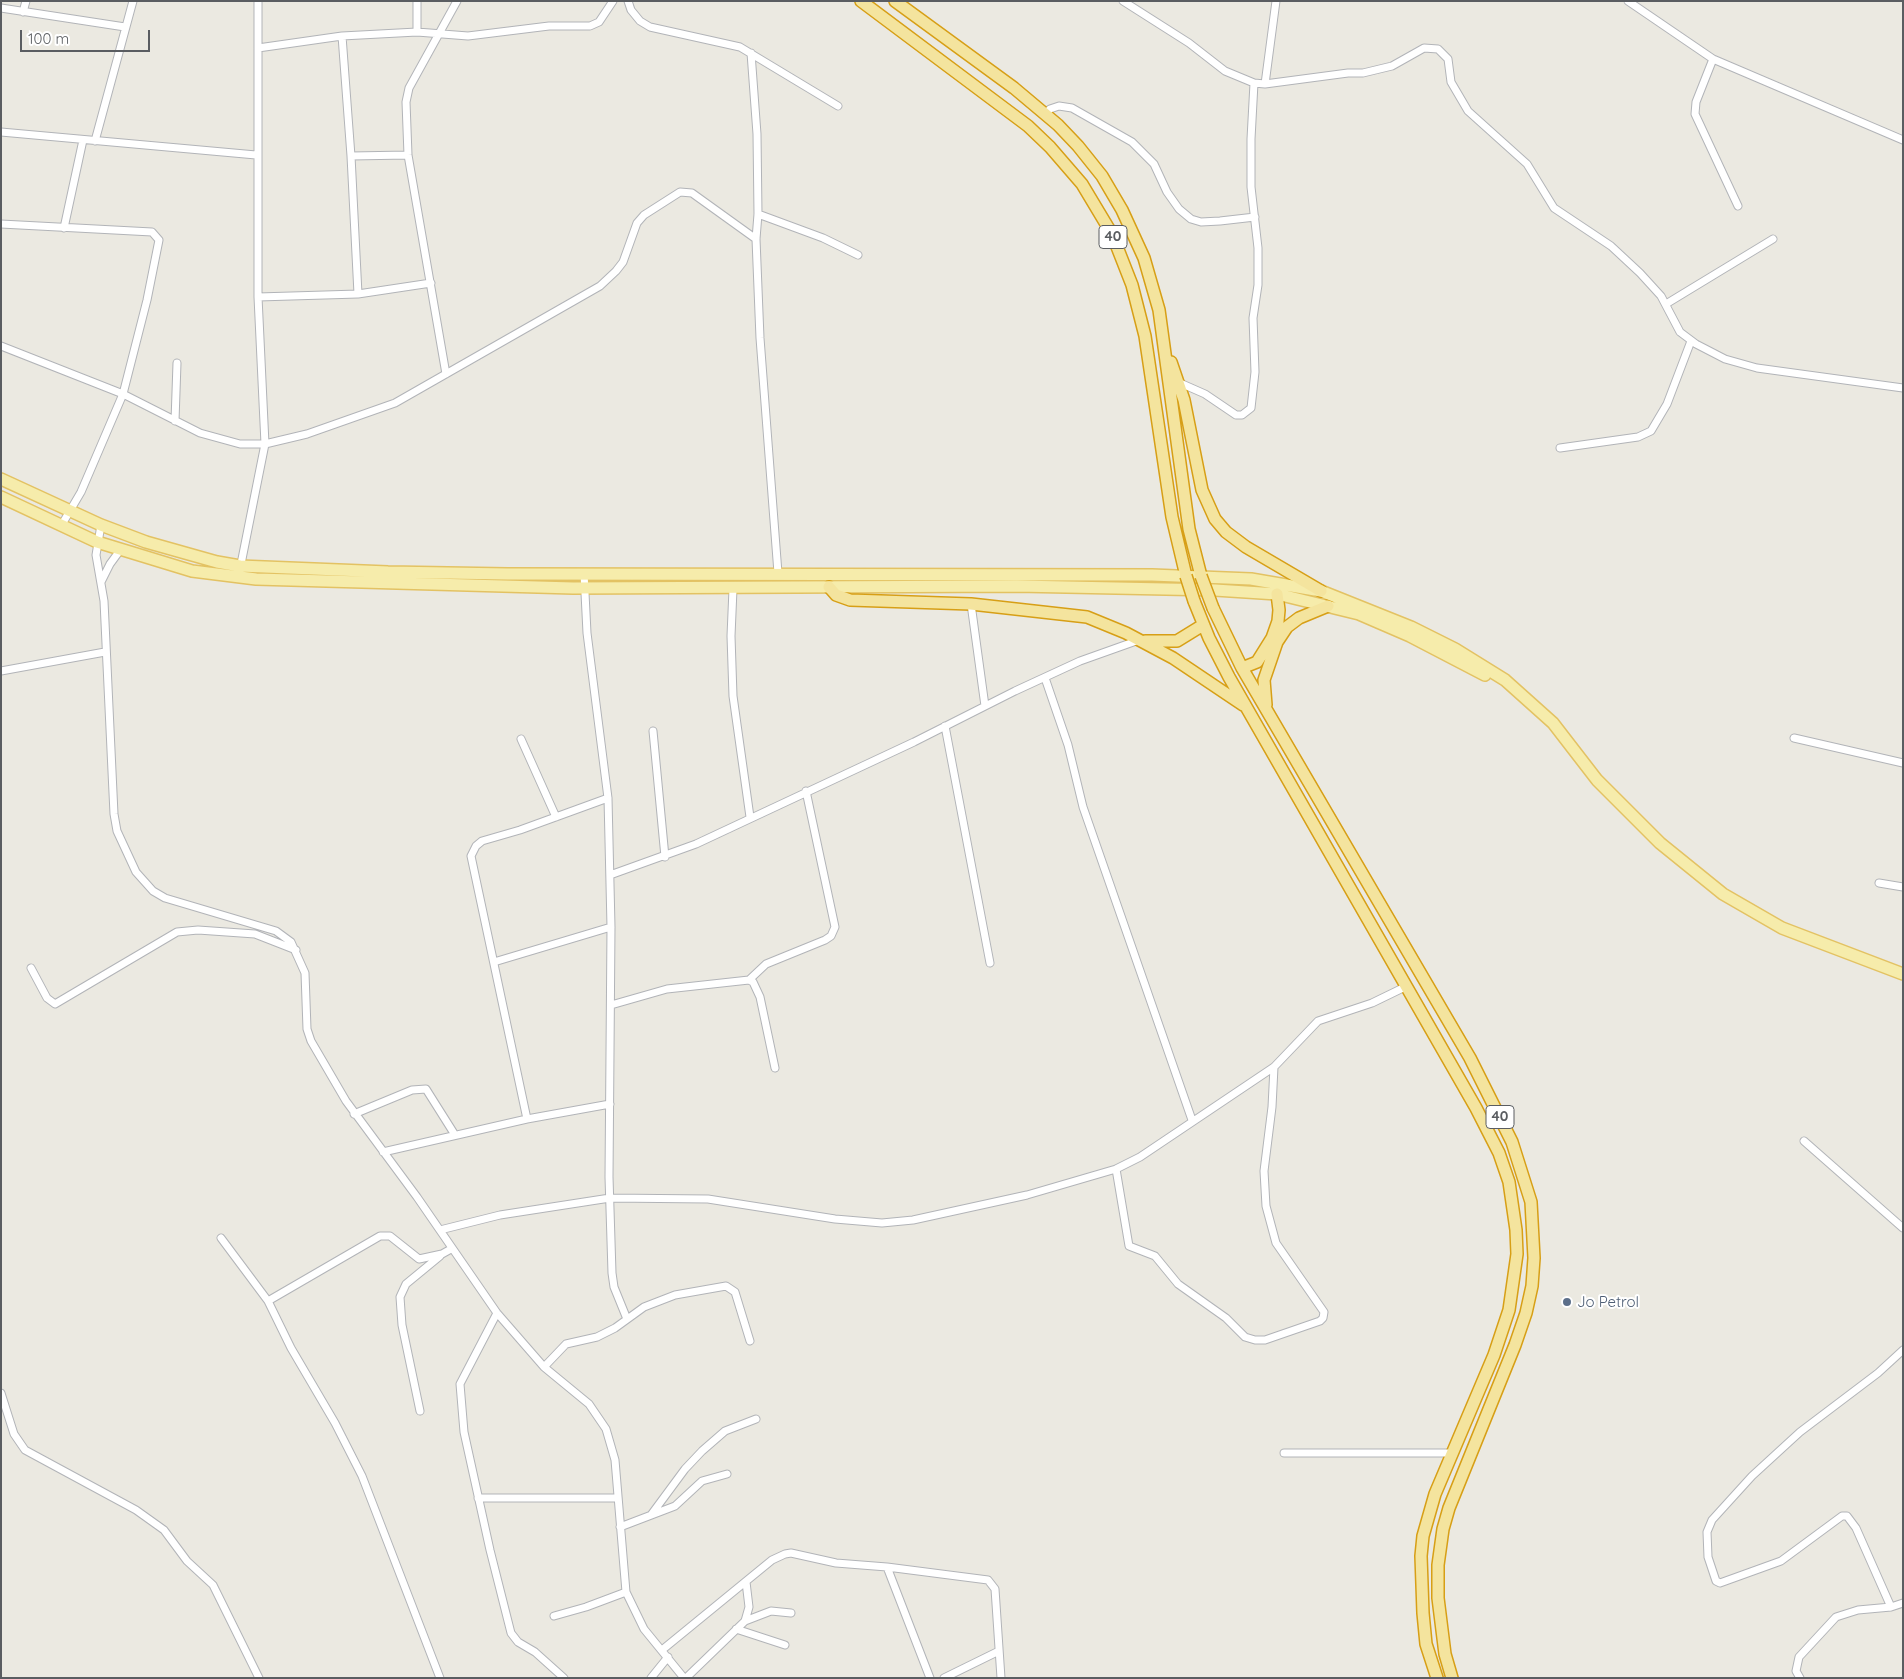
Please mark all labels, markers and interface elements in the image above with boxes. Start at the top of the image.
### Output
scale bar [22,20,152,52]
text: 100 m [28,29,69,48]
road number: 40 [1099,226,1127,248]
road number: 40 [1486,1106,1514,1128]
place label: Jo Petrol [1577,1293,1639,1311]
marker: Jo Petrol [1561,1296,1573,1308]

